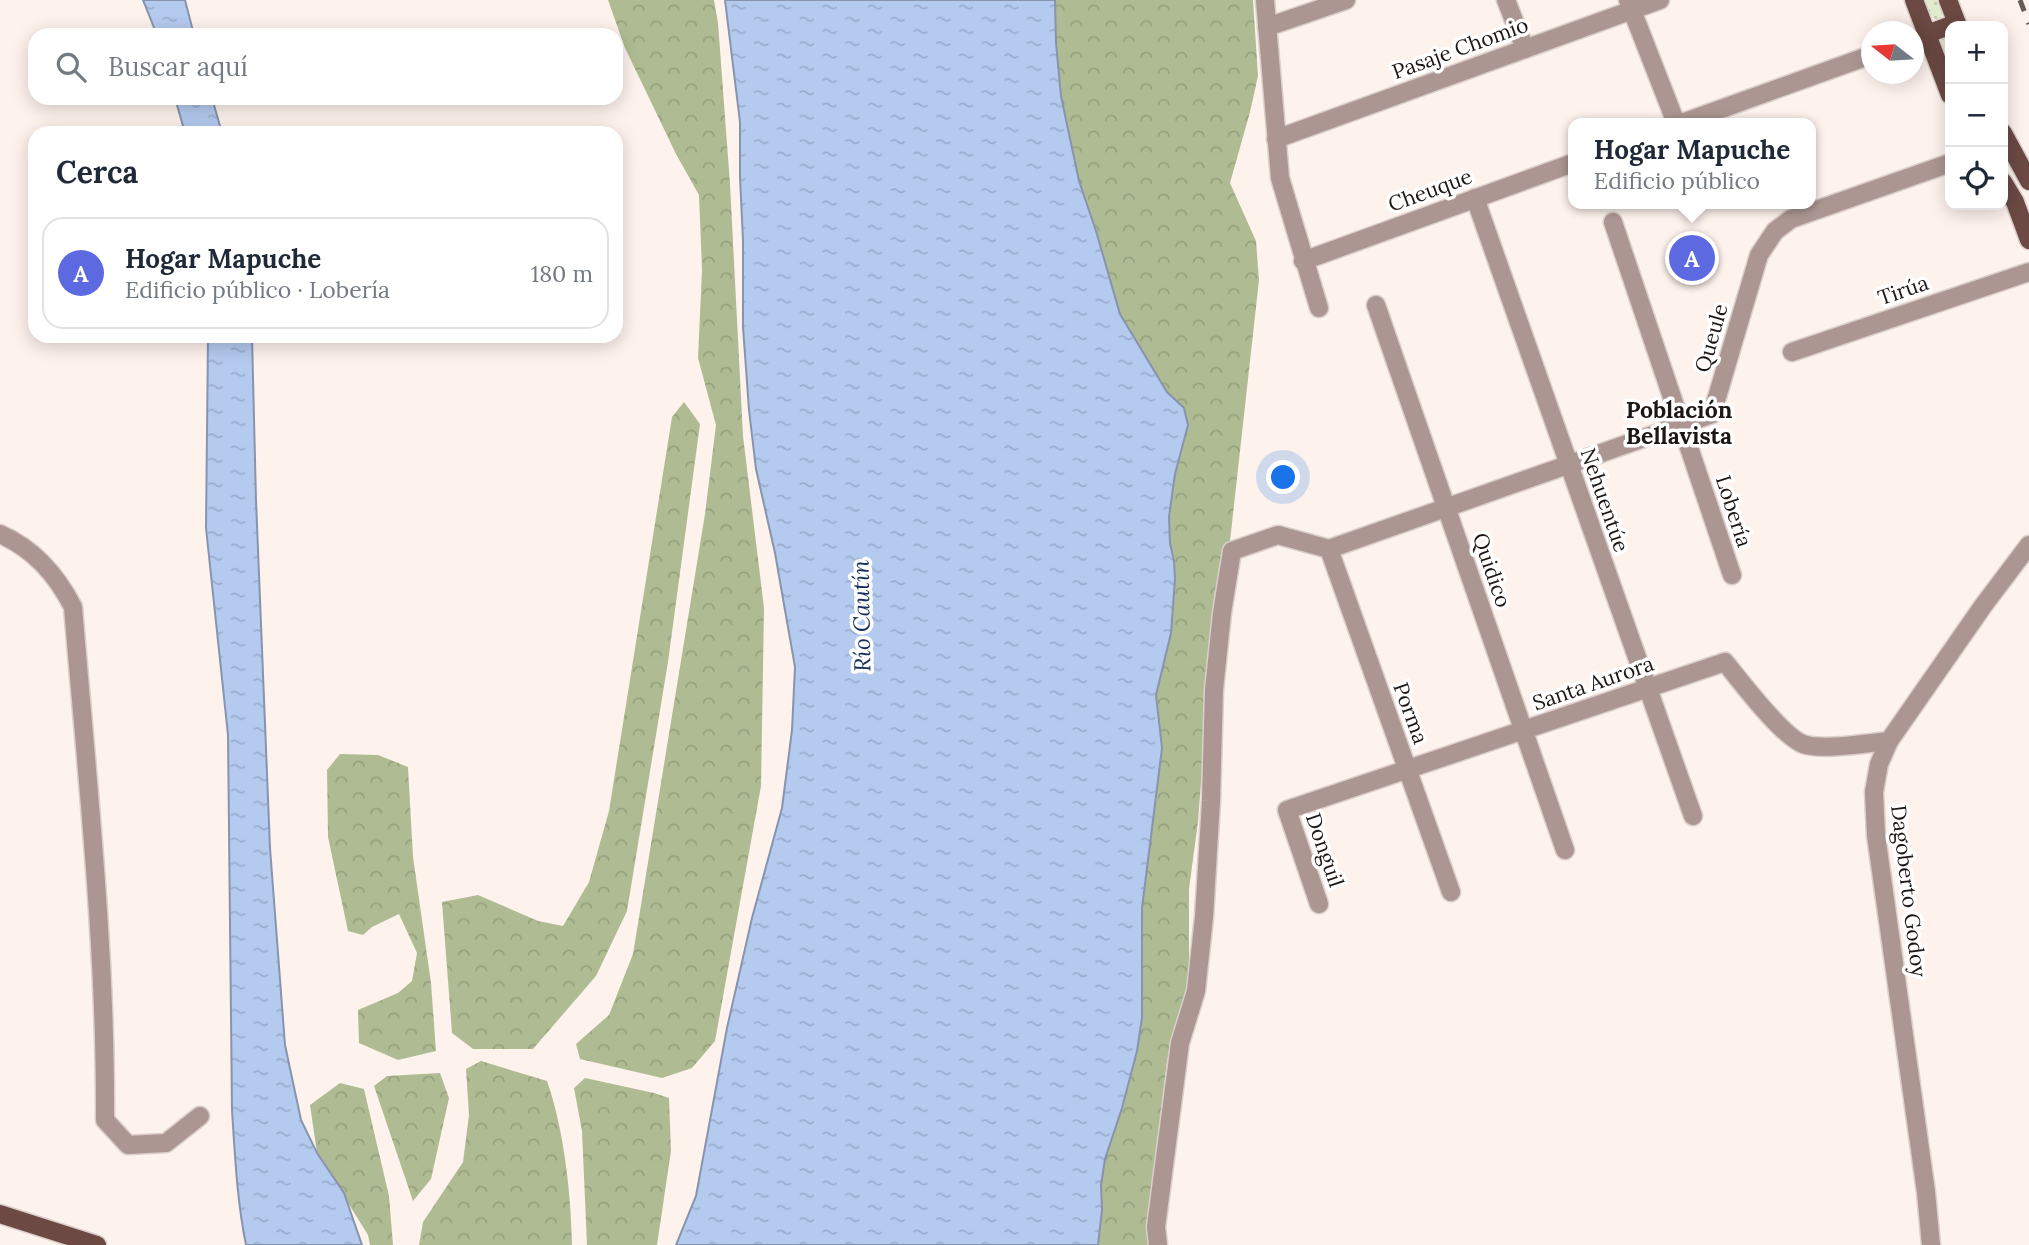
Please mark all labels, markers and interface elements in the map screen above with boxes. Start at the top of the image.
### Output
street label: Pasaje Chomio [1388,11,1532,85]
north arrow [1861,21,1924,84]
map controls [1945,21,2008,210]
button: + [1945,21,2008,84]
search box [28,28,623,105]
icon: search [52,48,90,86]
text: Buscar aquí [108,50,248,83]
button: − [1945,84,2008,147]
popup [1568,118,1816,209]
text: Hogar Mapuche [1594,133,1790,166]
button: locate [1945,147,2008,210]
text: Cerca [56,153,138,191]
street label: Cheuque [1384,162,1476,218]
text: Edificio público [1594,166,1760,195]
pin: A [1669,232,1715,284]
text: Hogar Mapuche [125,242,321,275]
text: A [73,259,89,288]
text: 180 m [531,259,593,288]
street label: Tirúa [1874,269,1932,311]
text: Edificio público · Lobería [125,275,390,304]
street label: Queule [1688,300,1734,376]
district label: Población Bellavista [1626,395,1733,450]
street label: Nehuentúe [1575,444,1635,556]
your location [1266,460,1300,494]
street label: Lobería [1710,472,1758,550]
street label: Quidico [1467,529,1517,611]
water label: Río Cautín [846,560,876,672]
street label: Santa Aurora [1529,650,1657,716]
street label: Porma [1387,679,1435,748]
street label: Dagoberto Godoy [1885,804,1933,978]
street label: Donguil [1300,809,1350,891]

